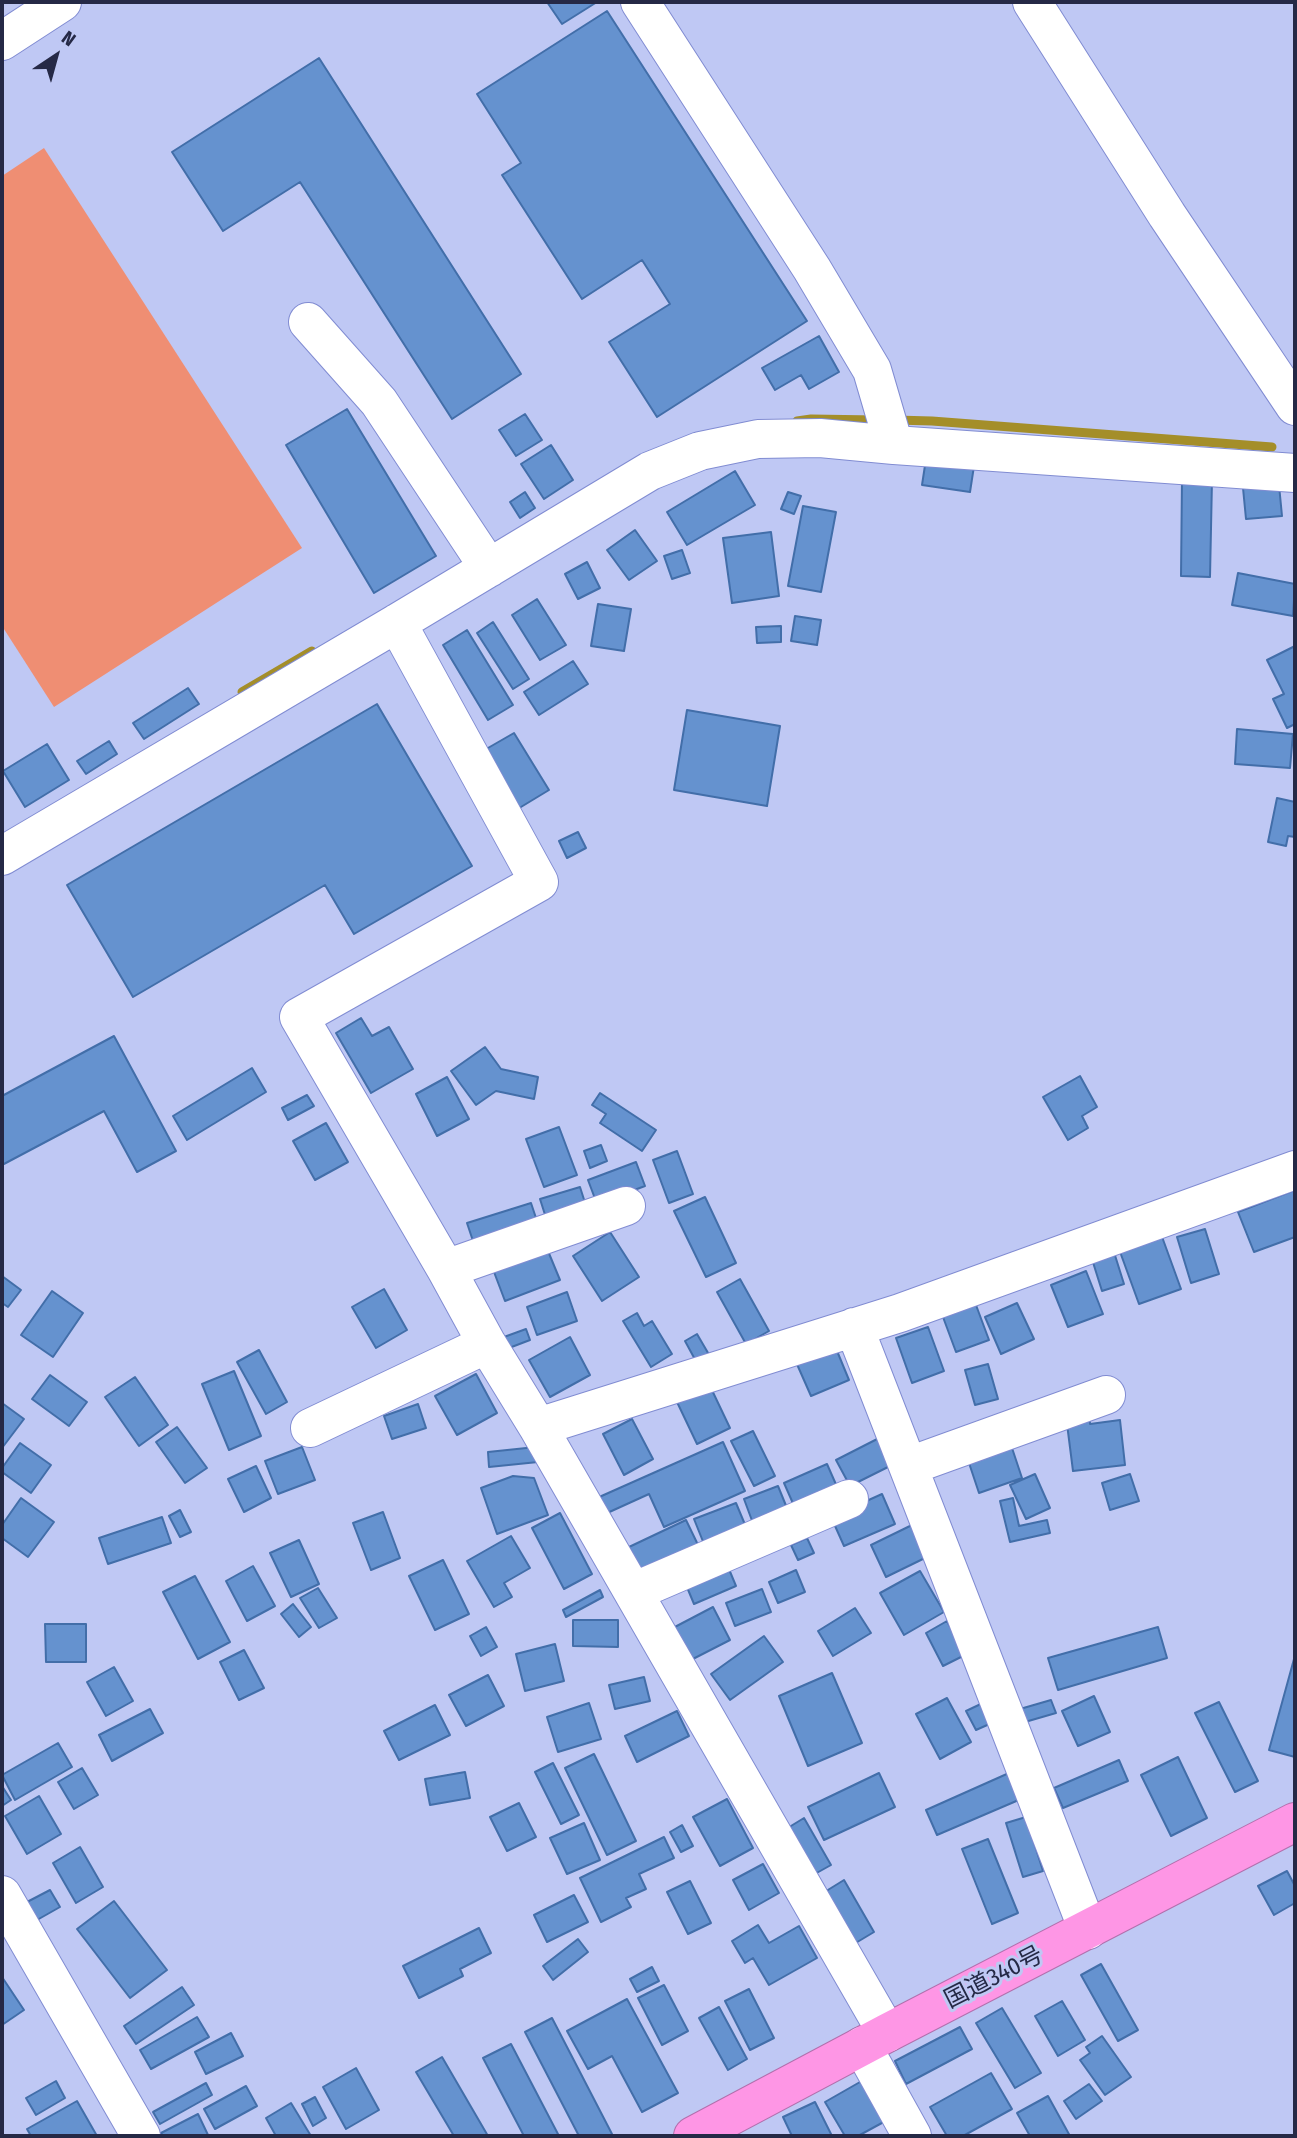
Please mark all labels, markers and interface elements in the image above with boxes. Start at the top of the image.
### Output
north arrow [21,21,91,91]
text: N [57,26,80,51]
street label: 国道340号 [940,1941,1048,2015]

